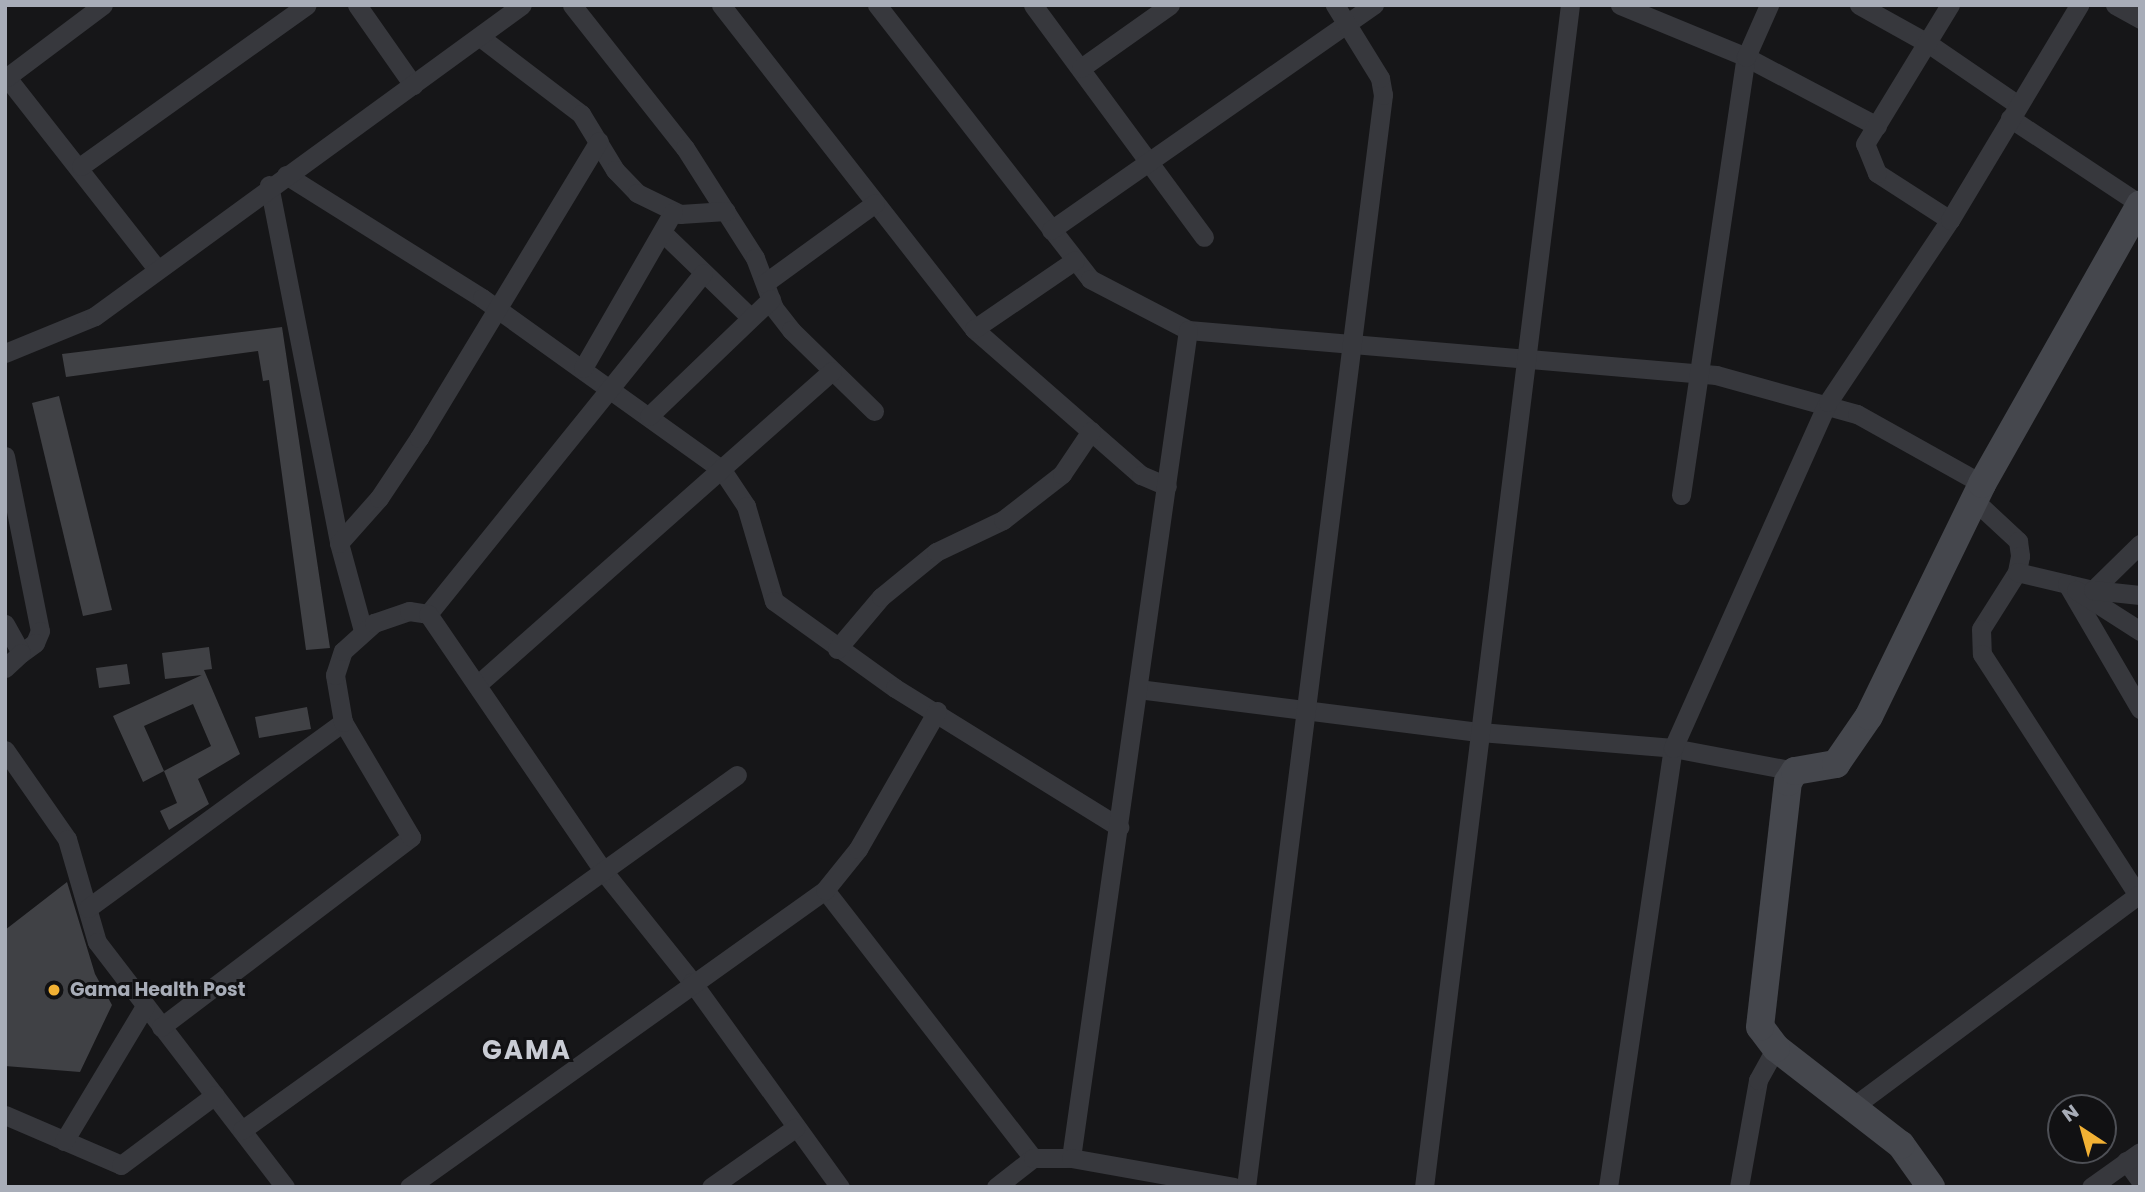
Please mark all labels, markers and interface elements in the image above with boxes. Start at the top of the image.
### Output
place label: Gama Health Post [70,979,245,1001]
marker: Gama Health Post [44,980,64,1000]
district label: GAMA [482,1035,572,1067]
north arrow [2047,1094,2117,1164]
text: N [2057,1098,2084,1128]

